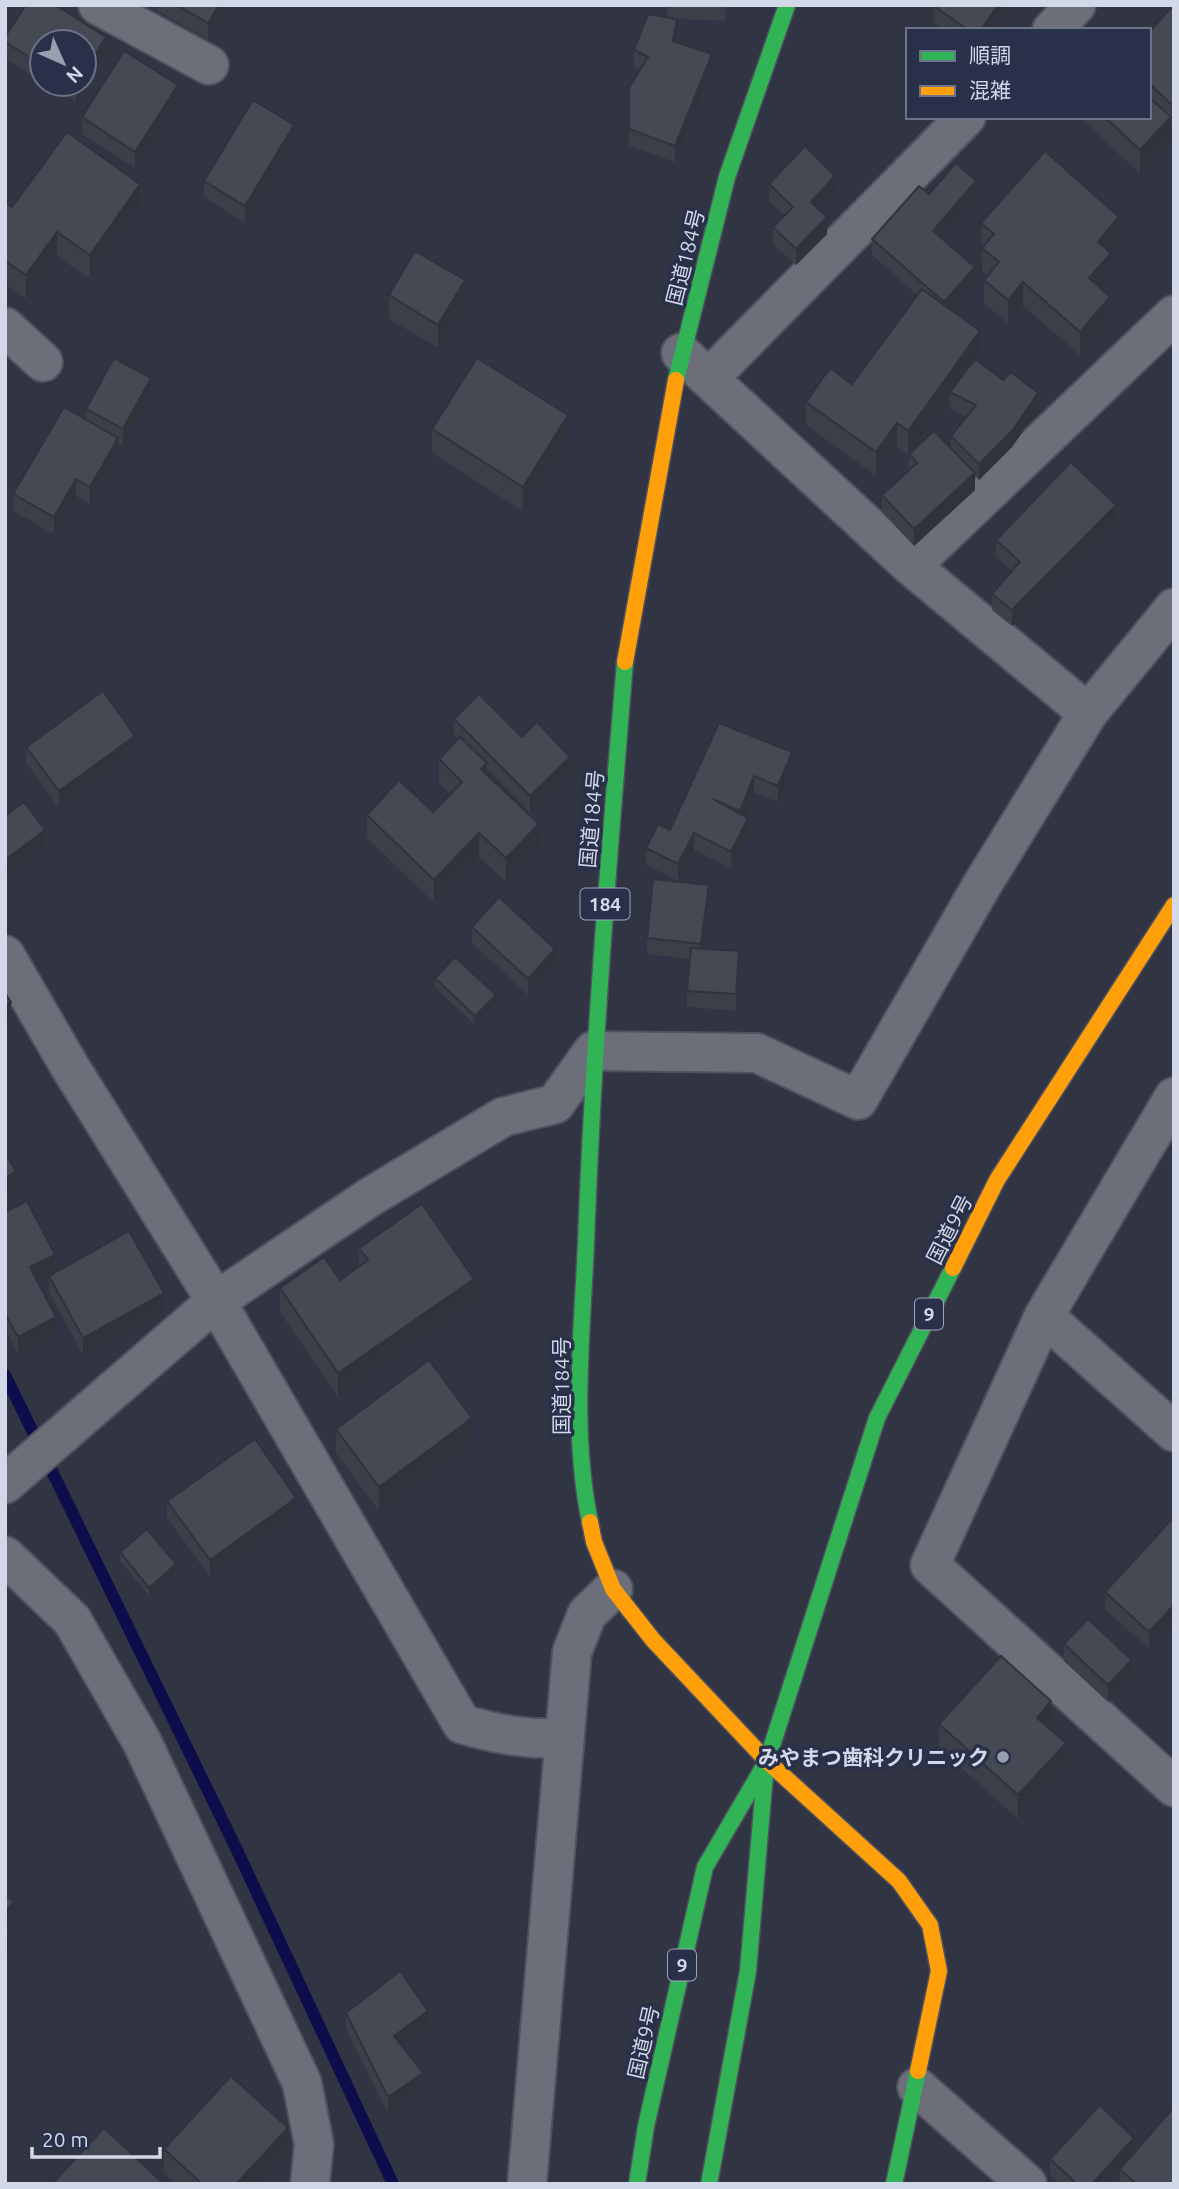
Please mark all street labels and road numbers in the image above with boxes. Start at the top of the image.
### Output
street label: 国道184号 [661,206,709,308]
street label: 国道184号 [575,769,607,869]
road number: 184 [580,888,630,920]
street label: 国道9号 [921,1190,977,1268]
road number: 9 [915,1298,943,1330]
street label: 国道184号 [549,1337,573,1435]
road number: 9 [668,1950,696,1980]
street label: 国道9号 [623,2003,663,2081]

